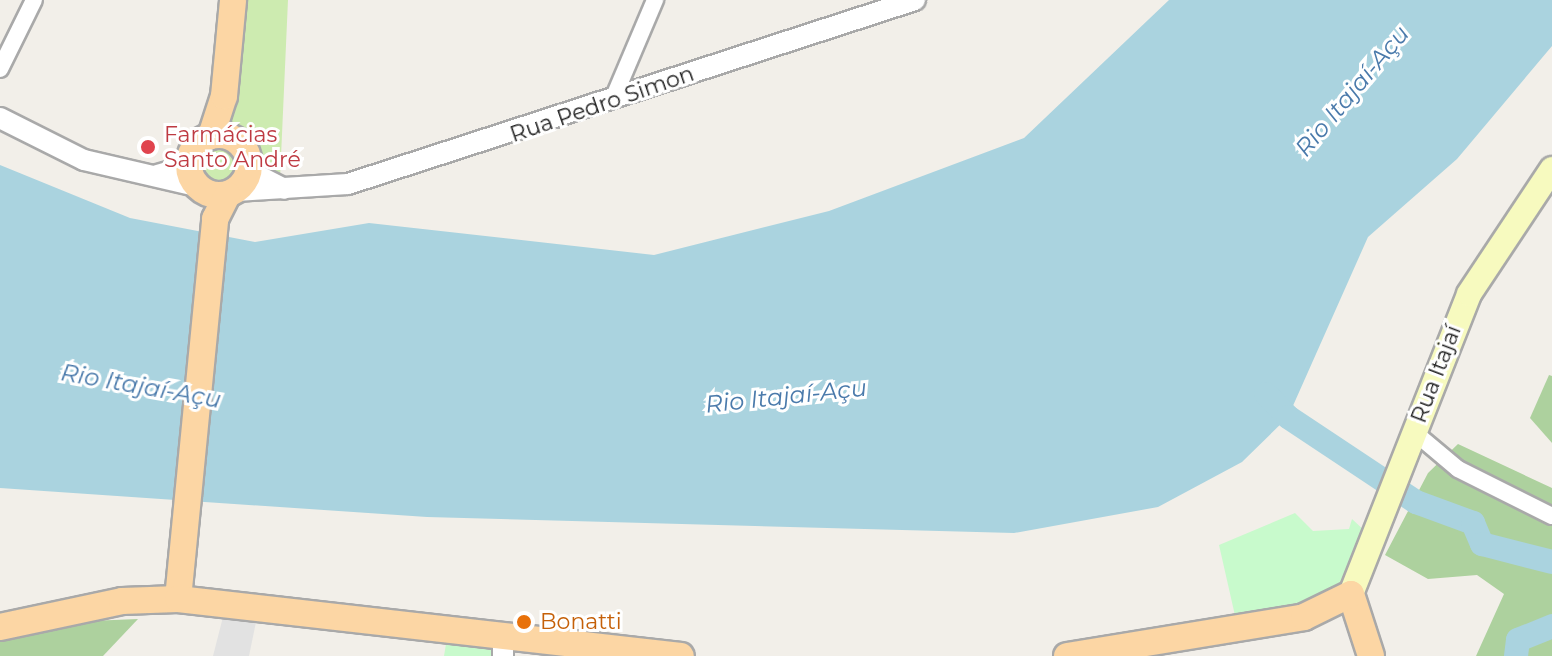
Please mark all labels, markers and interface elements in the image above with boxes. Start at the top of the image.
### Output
water label: Rio Itajaí-Açu [1289,20,1415,162]
street label: Rua Pedro Simon [507,60,697,148]
place label: Farmácias Santo André [164,121,301,172]
marker: Farmácias Santo André [139,138,157,156]
street label: Rua Itajaí [1405,321,1467,427]
water label: Rio Itajaí-Açu [59,358,223,414]
water label: Rio Itajaí-Açu [704,373,868,419]
place label: Bonatti [540,609,622,635]
marker: Bonatti [515,613,533,631]

